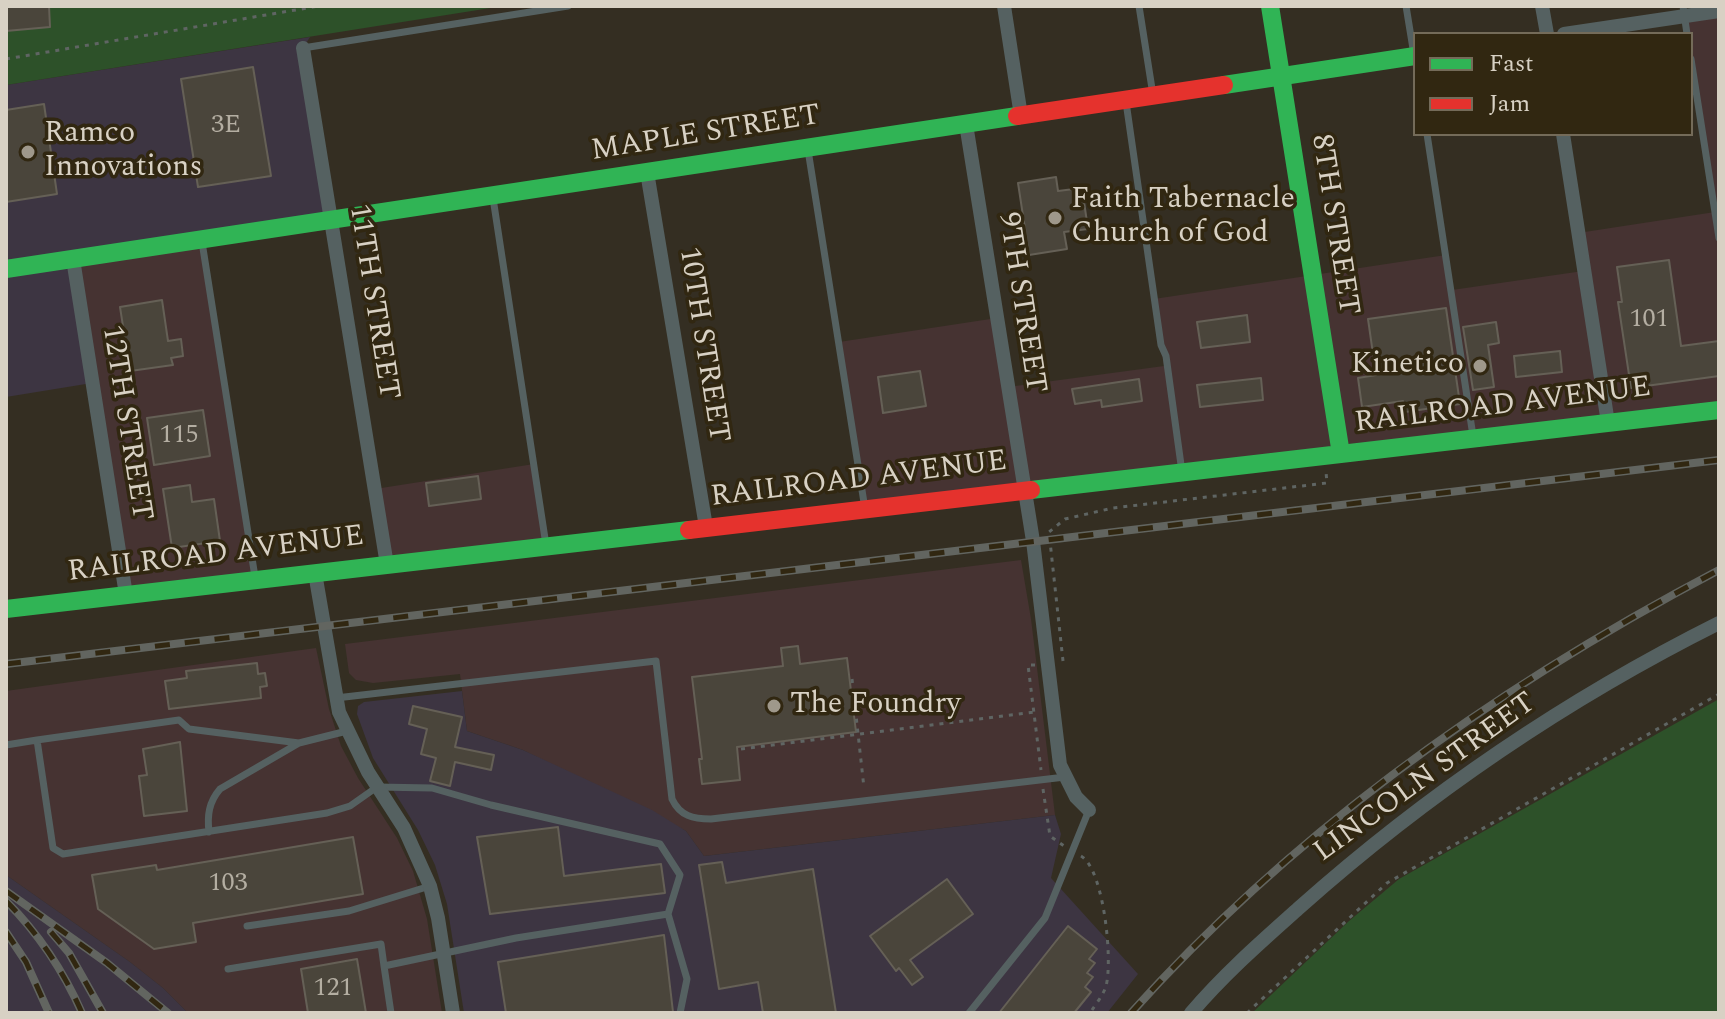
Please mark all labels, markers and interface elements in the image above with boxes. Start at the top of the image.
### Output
legend [1413,32,1693,136]
text: Fast [1489,46,1534,82]
text: Jam [1489,86,1530,122]
street label: MAPLE STREET [589,99,823,171]
house number: 3E [211,111,241,143]
place label: Ramco Innovations [44,117,203,188]
street label: 8TH STREET [1301,132,1365,318]
marker: Ramco Innovations [19,143,37,161]
place label: Faith Tabernacle Church of God [1071,183,1295,254]
street label: 11TH STREET [339,202,405,402]
marker: Faith Tabernacle Church of God [1046,209,1064,227]
street label: 9TH STREET [988,210,1052,396]
street label: 10TH STREET [669,245,735,445]
house number: 101 [1630,305,1668,337]
street label: 12TH STREET [92,323,158,523]
place label: Kinetico [1351,348,1464,384]
marker: Kinetico [1471,357,1489,375]
street label: RAILROAD AVENUE [1353,371,1653,443]
house number: 115 [160,421,198,453]
street label: RAILROAD AVENUE [709,445,1009,517]
street label: RAILROAD AVENUE [66,520,366,592]
street label: LINCOLN STREET [1308,686,1544,872]
place label: The Foundry [790,688,961,724]
marker: The Foundry [765,697,783,715]
house number: 103 [209,869,247,901]
house number: 121 [314,974,352,1006]

